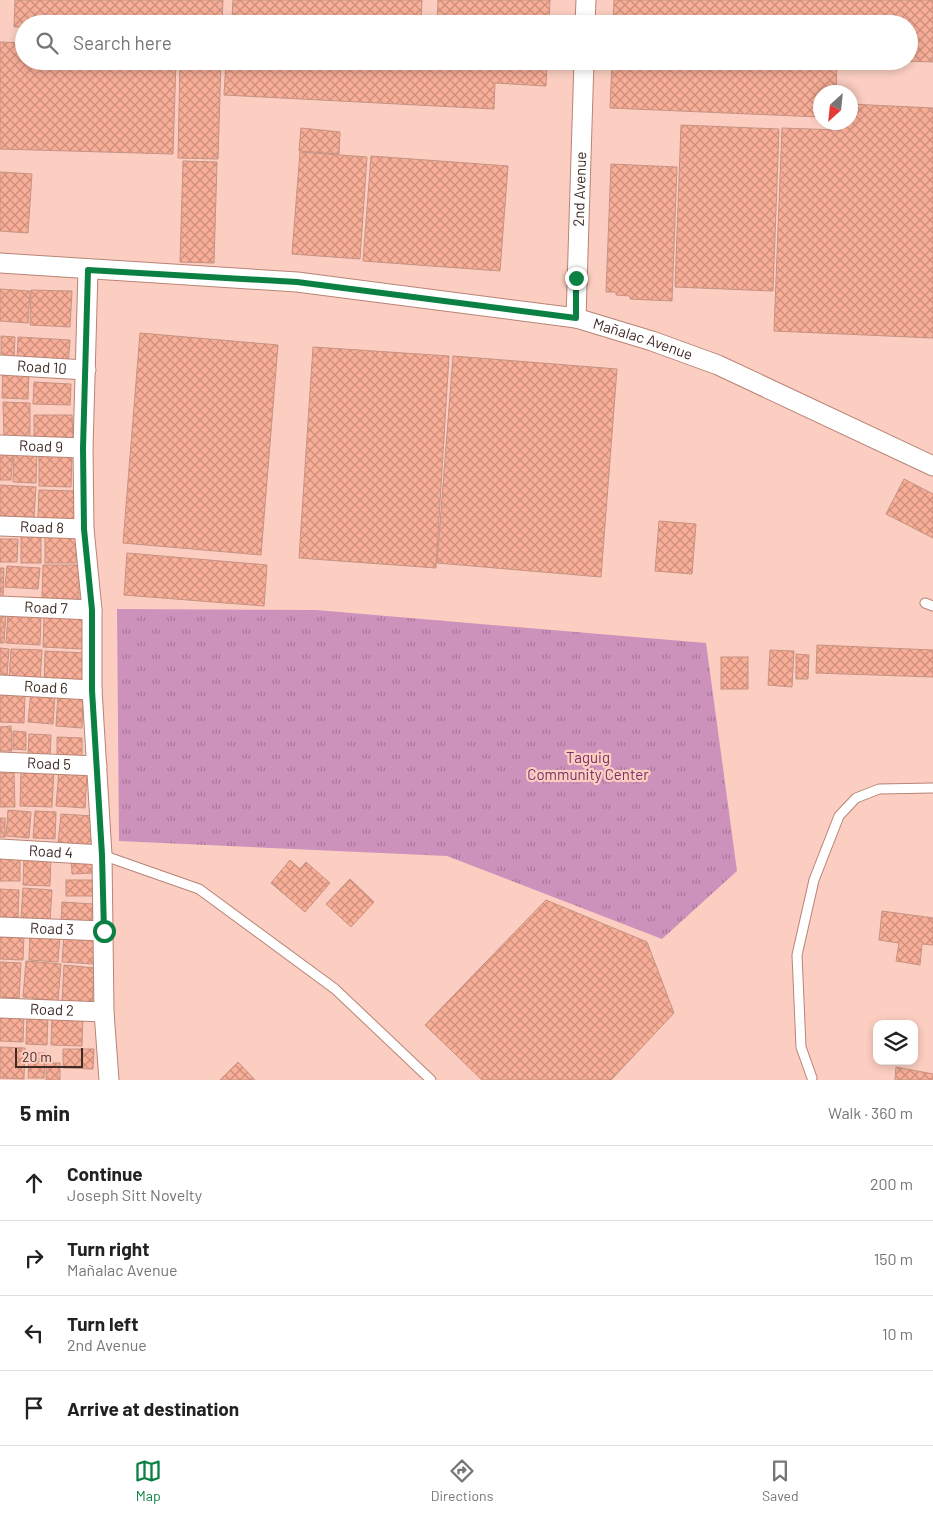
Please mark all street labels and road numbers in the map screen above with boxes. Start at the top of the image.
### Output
street label: 2nd Avenue [569,151,589,227]
street label: Mañalac Avenue [591,314,695,363]
street label: Road 10 [17,356,67,377]
street label: Road 9 [19,436,63,455]
street label: Road 8 [20,517,64,536]
street label: Road 7 [24,597,68,617]
street label: Road 6 [24,676,68,697]
street label: Road 5 [27,753,71,773]
street label: Road 4 [28,841,74,861]
street label: Road 3 [30,918,74,938]
street label: Road 2 [30,999,74,1019]

